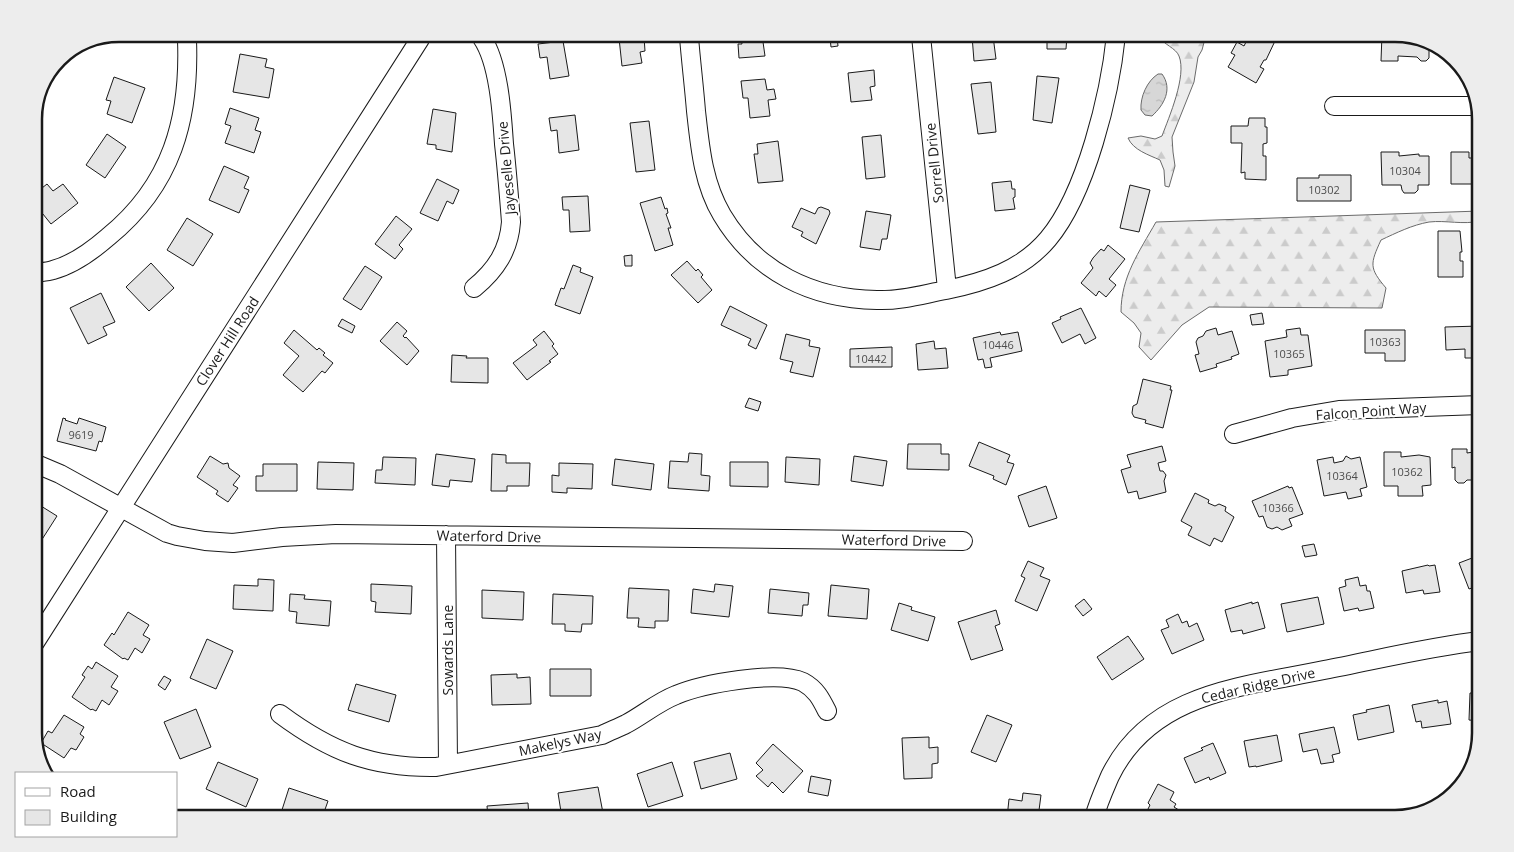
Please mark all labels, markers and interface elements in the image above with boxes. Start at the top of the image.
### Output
street label: Jayeselle Drive [492,120,520,218]
street label: Sorrell Drive [920,122,948,204]
house number: 10304 [1389,163,1421,178]
house number: 10302 [1308,182,1340,197]
street label: Clover Hill Road [191,293,263,389]
house number: 10363 [1369,334,1401,349]
house number: 10446 [982,337,1014,352]
house number: 10365 [1273,346,1305,361]
house number: 10442 [855,351,887,366]
street label: Falcon Point Way [1315,398,1428,424]
house number: 9619 [68,427,94,442]
house number: 10362 [1391,464,1423,479]
house number: 10364 [1326,468,1358,483]
house number: 10366 [1262,500,1294,515]
street label: Waterford Drive [437,526,542,546]
street label: Waterford Drive [842,530,947,550]
street label: Sowards Lane [438,604,457,695]
street label: Cedar Ridge Drive [1199,663,1317,707]
street label: Makelys Way [517,724,604,760]
legend [15,772,178,837]
text: Road [60,781,96,801]
text: Building [60,806,117,826]

